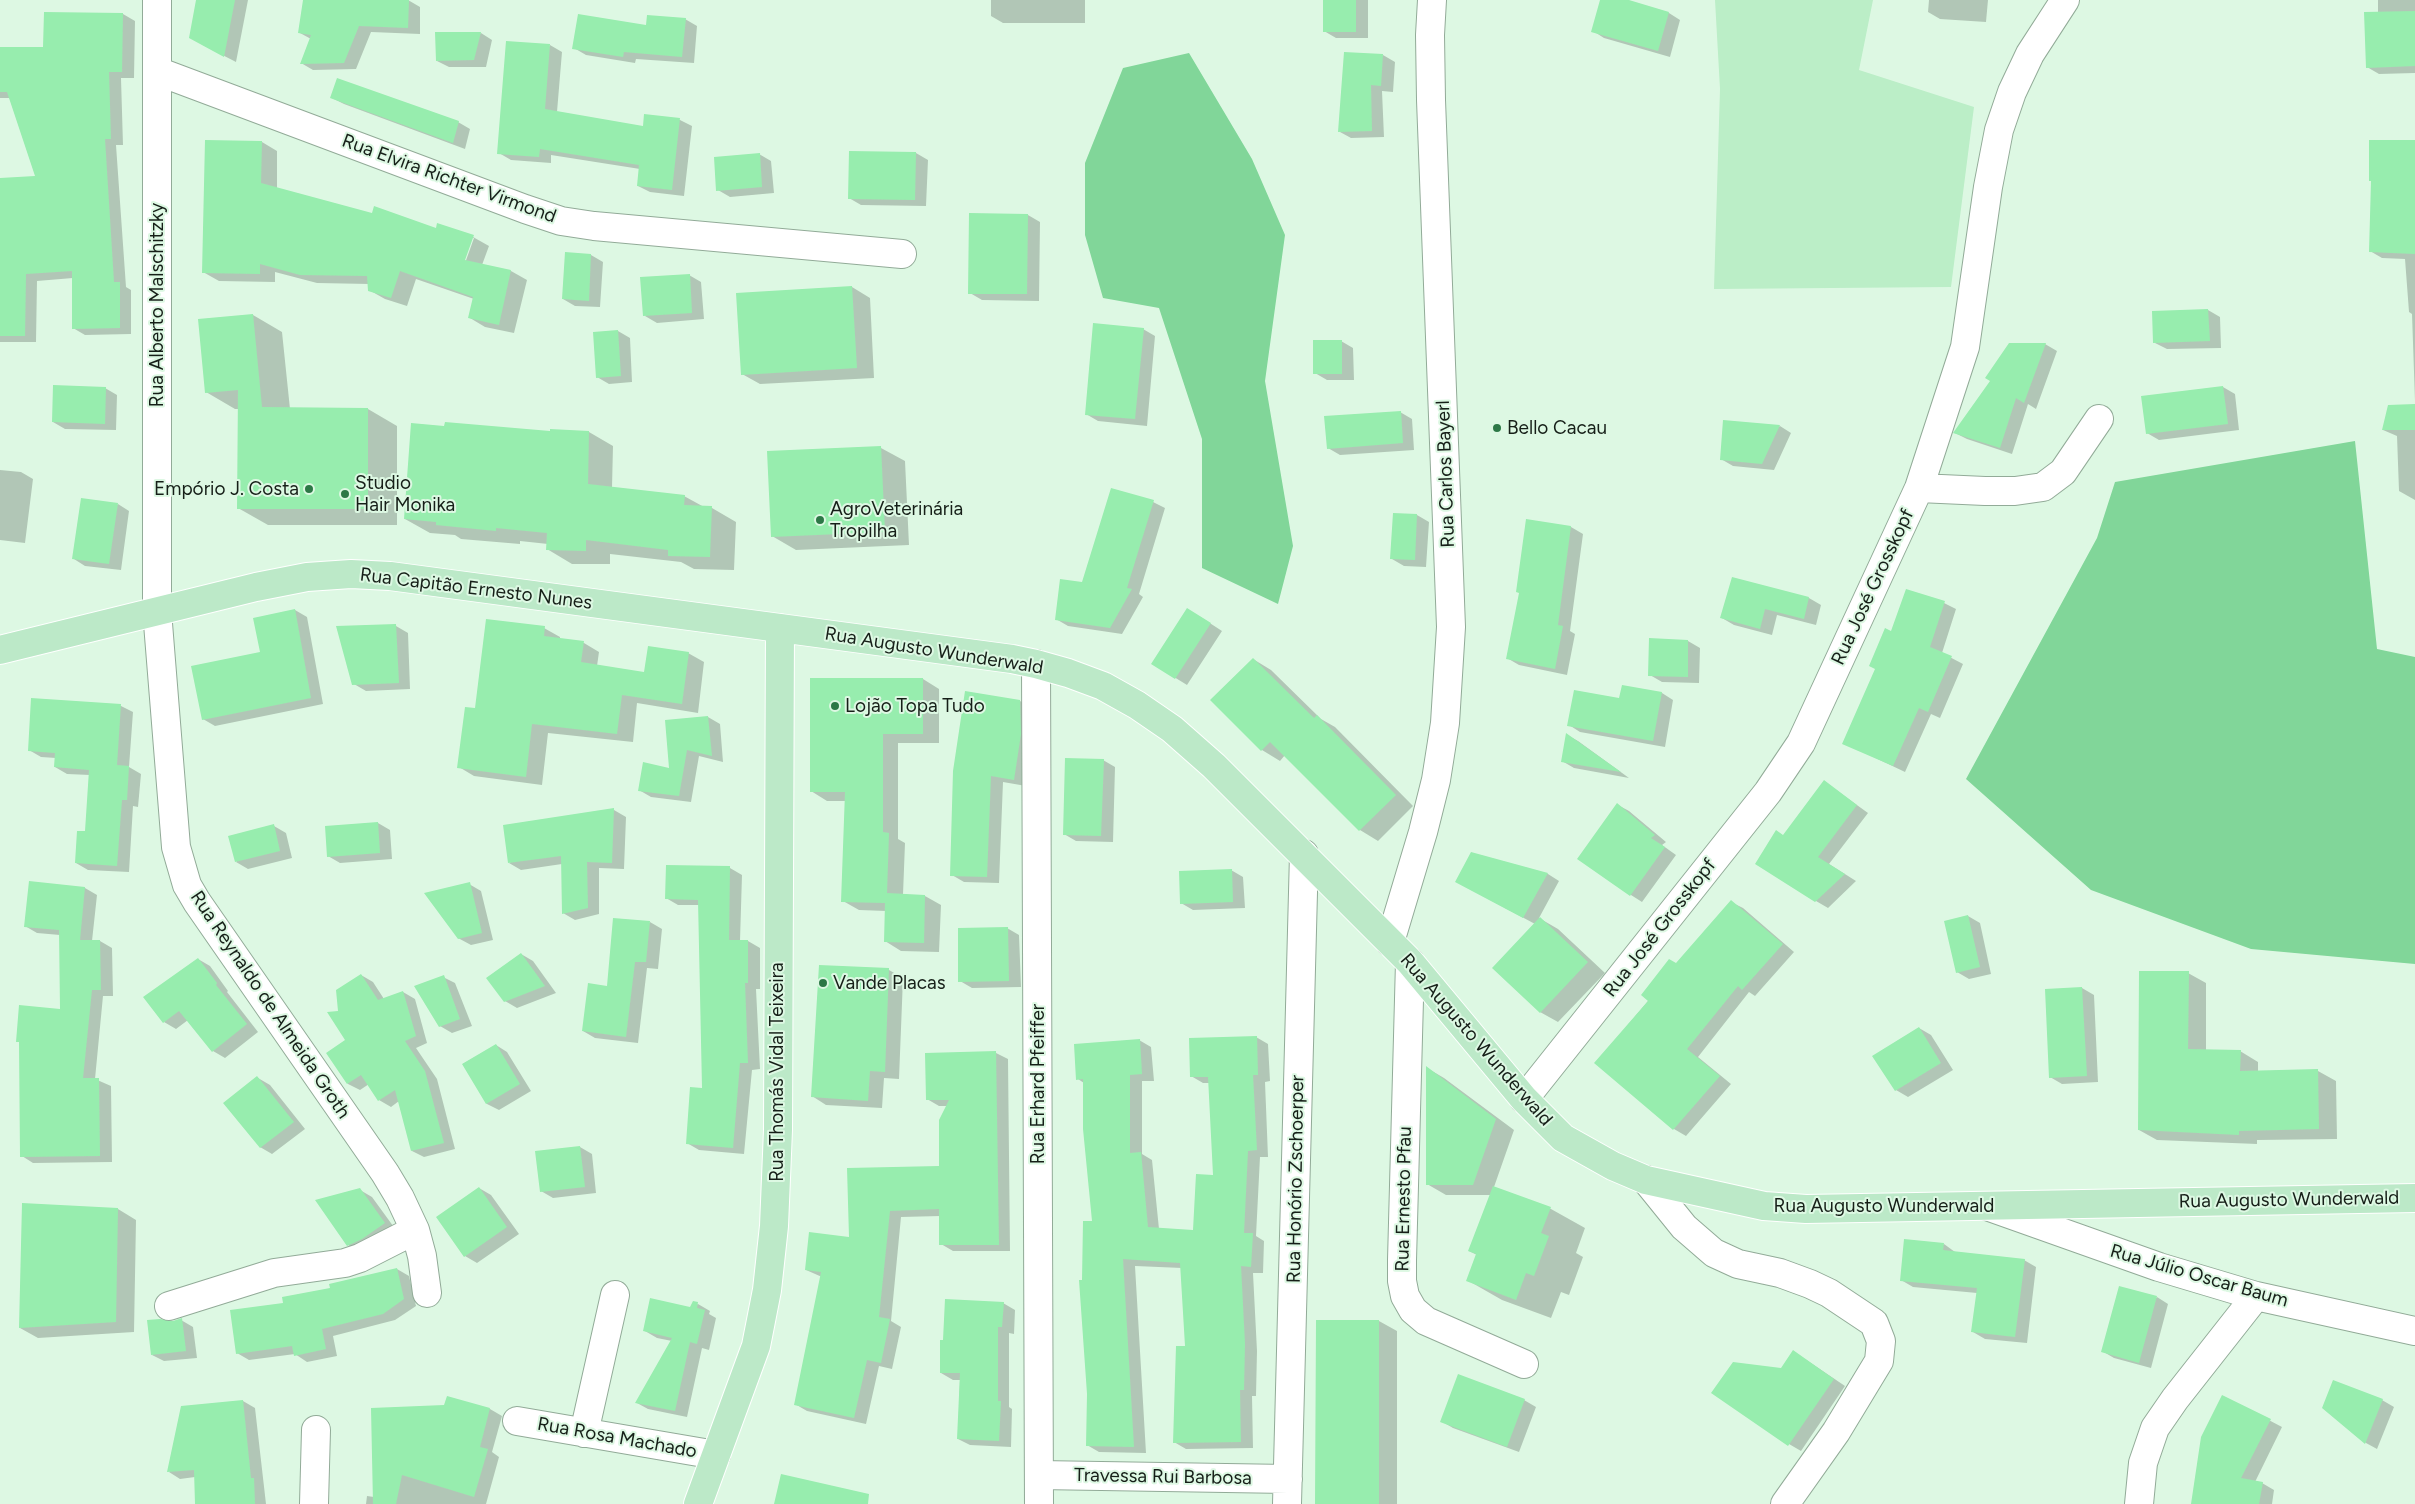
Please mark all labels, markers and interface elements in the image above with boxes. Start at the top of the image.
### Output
street label: Rua Elvira Richter Virmond [339,130,559,228]
street label: Rua Alberto Malschitzky [146,203,168,407]
street label: Rua Carlos Bayerl [1432,400,1460,548]
place label: Bello Cacau [1507,417,1607,439]
marker: Bello Cacau [1491,422,1503,434]
place label: Studio Hair Monika [355,472,455,516]
place label: Empório J. Costa [154,478,299,500]
marker: Empório J. Costa [303,483,315,495]
marker: Studio Hair Monika [339,488,351,500]
place label: AgroVeterinária Tropilha [830,498,963,542]
street label: Rua José Grosskopf [1827,505,1919,669]
marker: AgroVeterinária Tropilha [814,514,826,526]
street label: Rua Capitão Ernesto Nunes [359,563,593,615]
street label: Rua Augusto Wunderwald [823,622,1045,680]
place label: Lojão Topa Tudo [845,695,985,717]
marker: Lojão Topa Tudo [829,700,841,712]
street label: Rua José Grosskopf [1599,854,1721,1002]
street label: Rua Reynaldo de Almeida Groth [185,887,355,1123]
street label: Rua Augusto Wunderwald [1395,949,1557,1131]
street label: Rua Thomás Vidal Teixeira [766,962,788,1182]
place label: Vande Placas [833,972,946,994]
marker: Vande Placas [817,977,829,989]
street label: Rua Erhard Pfeiffer [1027,1004,1049,1164]
street label: Rua Honório Zschoerper [1283,1075,1309,1283]
street label: Rua Ernesto Pfau [1391,1126,1417,1272]
street label: Rua Augusto Wunderwald [2178,1187,2400,1213]
street label: Rua Augusto Wunderwald [1774,1195,1994,1217]
street label: Rua Júlio Oscar Baum [2107,1240,2291,1312]
street label: Rua Rosa Machado [535,1413,699,1463]
street label: Travessa Rui Barbosa [1074,1464,1252,1490]

